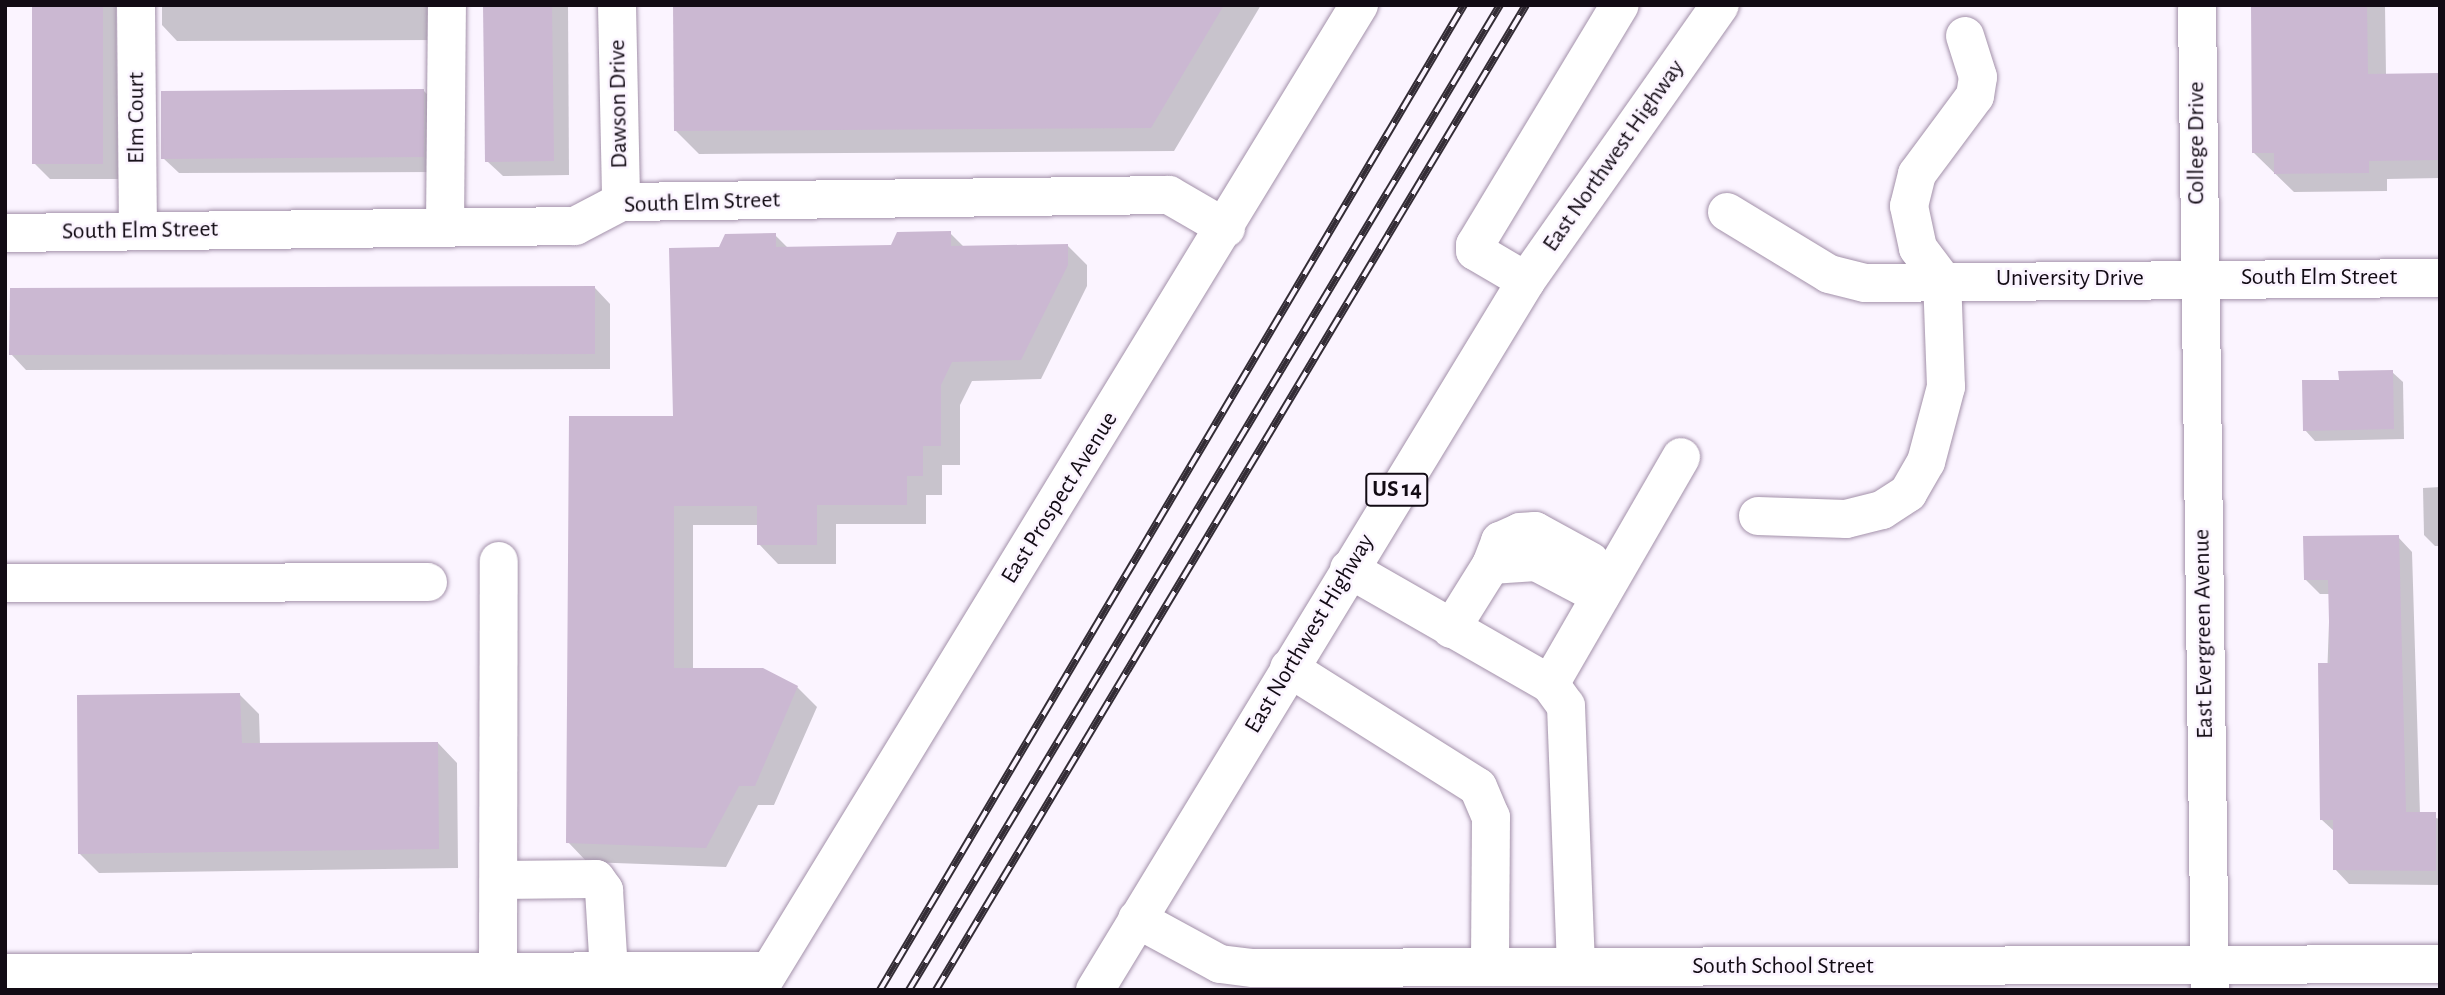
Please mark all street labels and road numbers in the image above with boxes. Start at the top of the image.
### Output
street label: Dawson Drive [603,39,635,169]
street label: East Northwest Highway [1537,54,1691,258]
street label: Elm Court [123,72,151,164]
street label: College Drive [2183,81,2211,205]
street label: South Elm Street [623,186,781,220]
street label: South Elm Street [62,215,218,247]
street label: South Elm Street [2241,264,2397,292]
street label: University Drive [1996,265,2144,293]
street label: East Prospect Avenue [996,407,1124,589]
road number: US 14 [1364,470,1430,510]
street label: East Northwest Highway [1239,529,1381,739]
street label: East Evergreen Avenue [2188,529,2220,739]
street label: South School Street [1692,953,1874,981]

